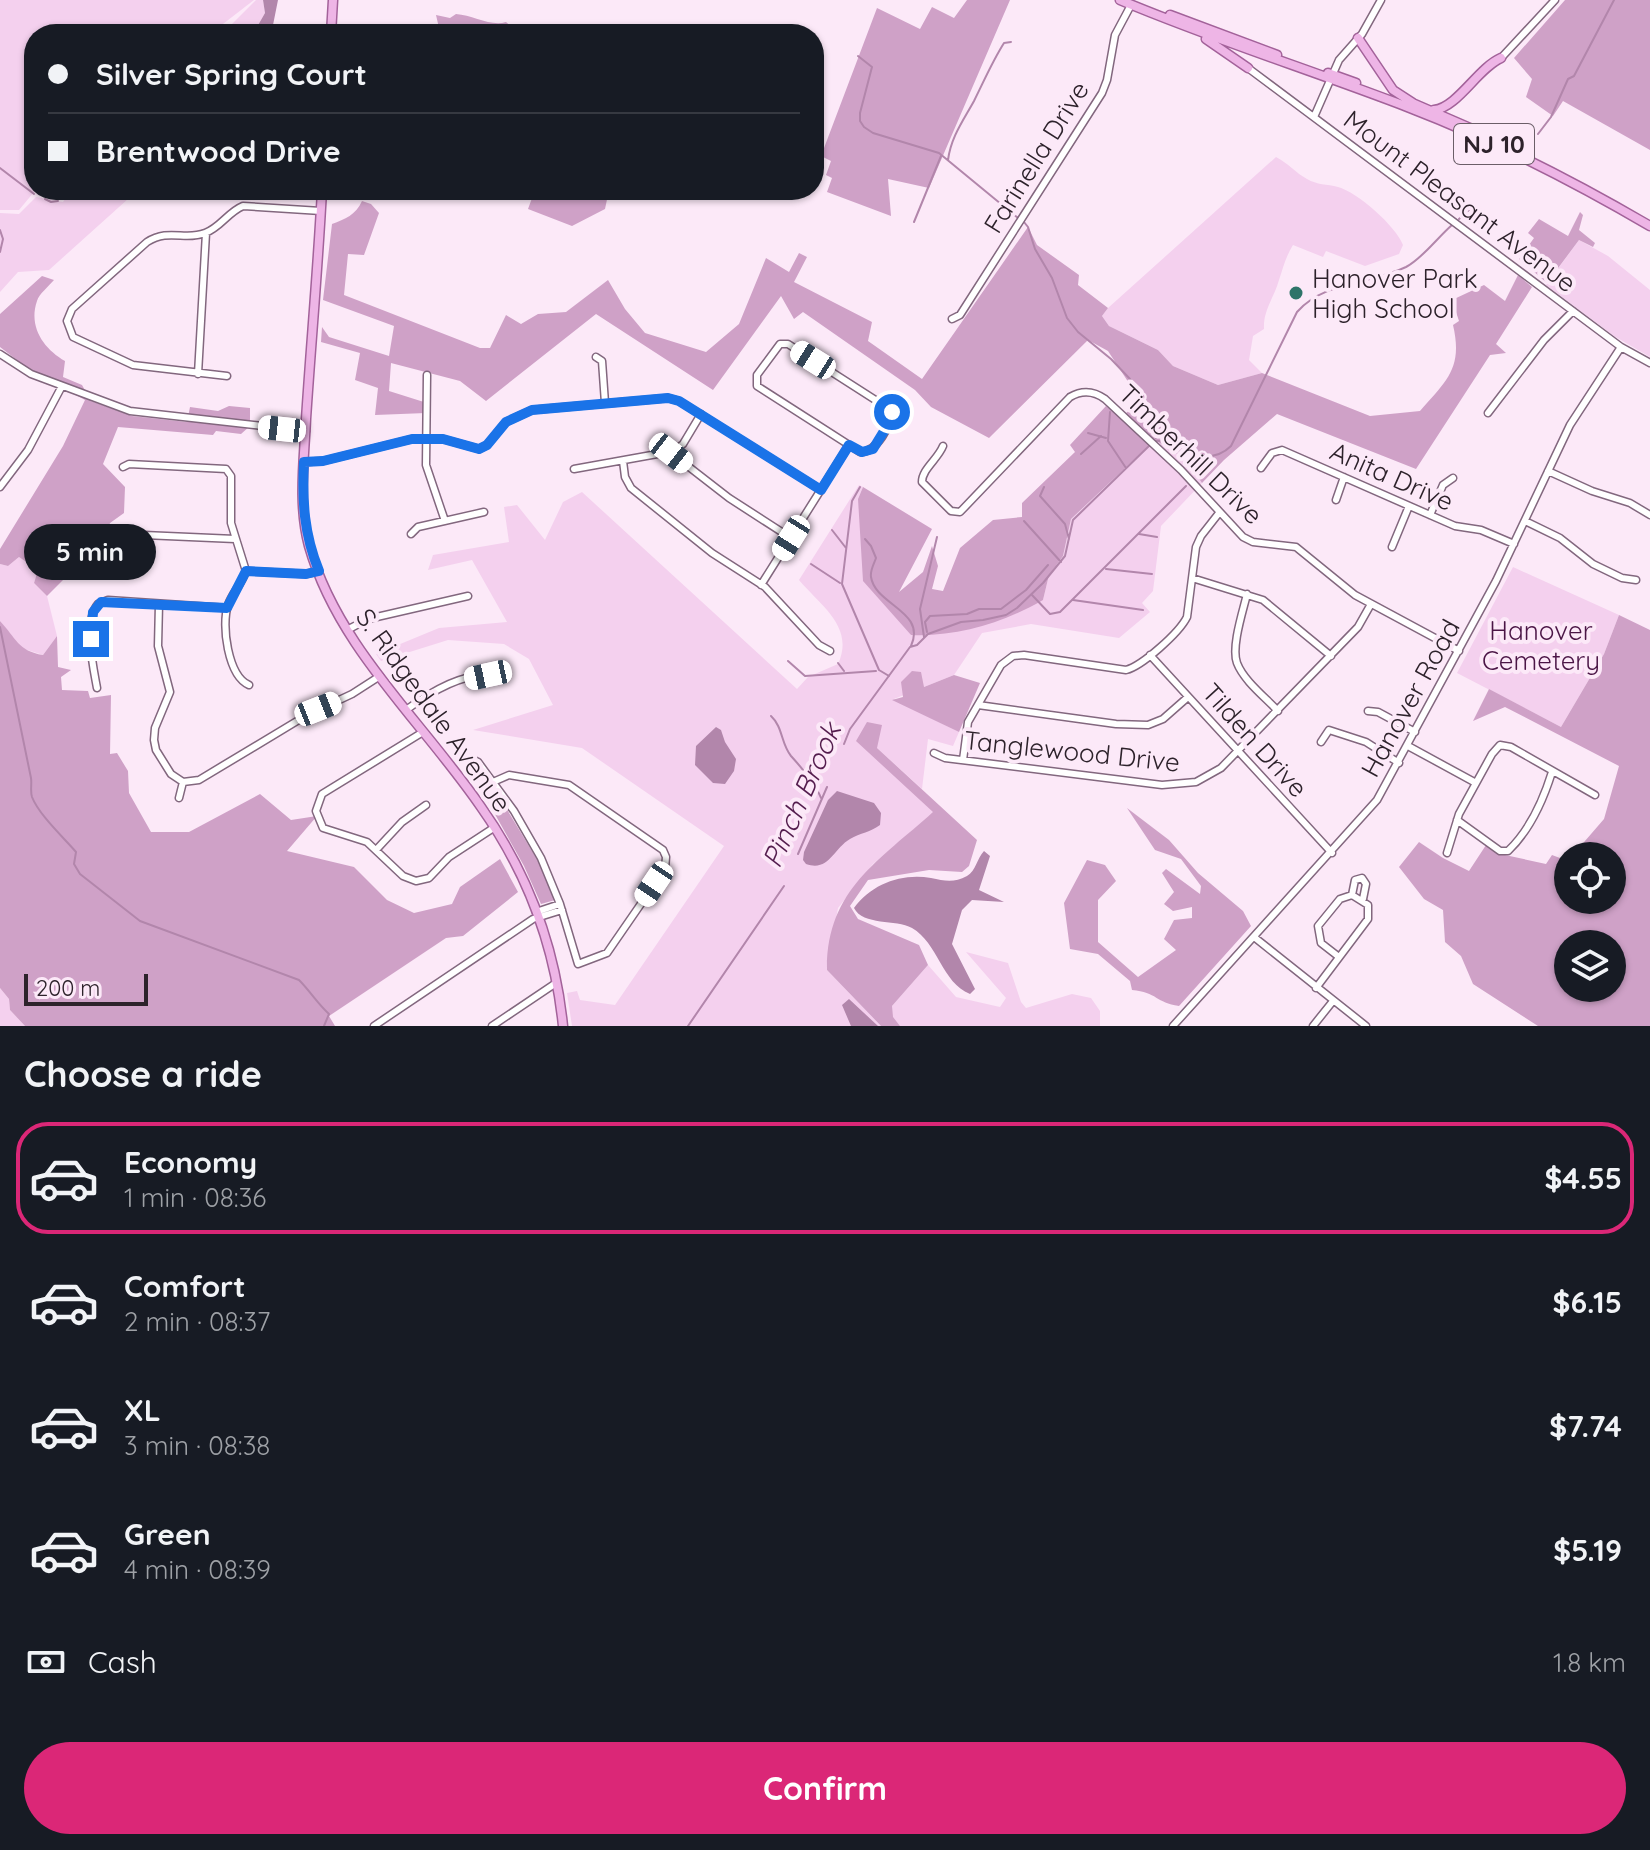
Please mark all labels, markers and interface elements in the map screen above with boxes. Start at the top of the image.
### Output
text: Silver Spring Court [96,55,367,93]
street label: Farinella Drive [976,75,1096,239]
street label: Mount Pleasant Avenue [1337,103,1583,299]
road number: NJ 10 [1454,124,1534,164]
text: Brentwood Drive [96,132,341,170]
place label: Hanover Park High School [1312,262,1478,325]
marker: Hanover Park High School [1287,284,1305,302]
car [786,337,840,383]
street label: Timberhill Drive [1112,377,1270,531]
route start [874,394,910,430]
car [257,415,307,443]
car [645,429,697,477]
street label: Anita Drive [1325,434,1459,518]
car [768,511,814,565]
callout: 5 min [25,523,157,579]
text: 5 min [56,535,124,568]
street label: S. Ridgedale Avenue [349,602,519,818]
street label: Hanover Road [1353,613,1467,783]
park label: Hanover Cemetery [1482,614,1600,677]
route end [73,621,109,657]
car [462,658,514,692]
street label: Tilden Drive [1195,676,1315,804]
car [291,689,345,729]
water label: Pinch Brook [754,715,850,873]
street label: Tanglewood Drive [962,723,1182,779]
map controls [1554,842,1626,1002]
button: locate [1554,842,1626,914]
car [631,857,677,911]
button: layers [1554,930,1626,1002]
scale bar [24,970,148,1006]
text: 200 m [36,974,100,1002]
text: Choose a ride [24,1051,262,1096]
icon: car [28,1142,100,1214]
text: Economy [124,1143,257,1181]
text: $4.55 [1544,1159,1622,1197]
text: 1 min · 08:36 [124,1181,266,1214]
icon: car [28,1266,100,1338]
text: Comfort [124,1267,245,1305]
text: $6.15 [1553,1283,1622,1321]
text: 2 min · 08:37 [124,1305,270,1338]
icon: car [28,1390,100,1462]
text: XL [124,1391,161,1429]
text: $7.74 [1549,1407,1622,1445]
text: 3 min · 08:38 [124,1429,270,1462]
icon: car [28,1514,100,1586]
text: Green [124,1515,211,1553]
text: $5.19 [1553,1531,1622,1569]
text: 4 min · 08:39 [124,1553,271,1586]
icon: cash [24,1640,68,1684]
text: Cash [88,1643,157,1681]
text: 1.8 km [1553,1646,1626,1679]
button: Confirm [24,1742,1626,1834]

